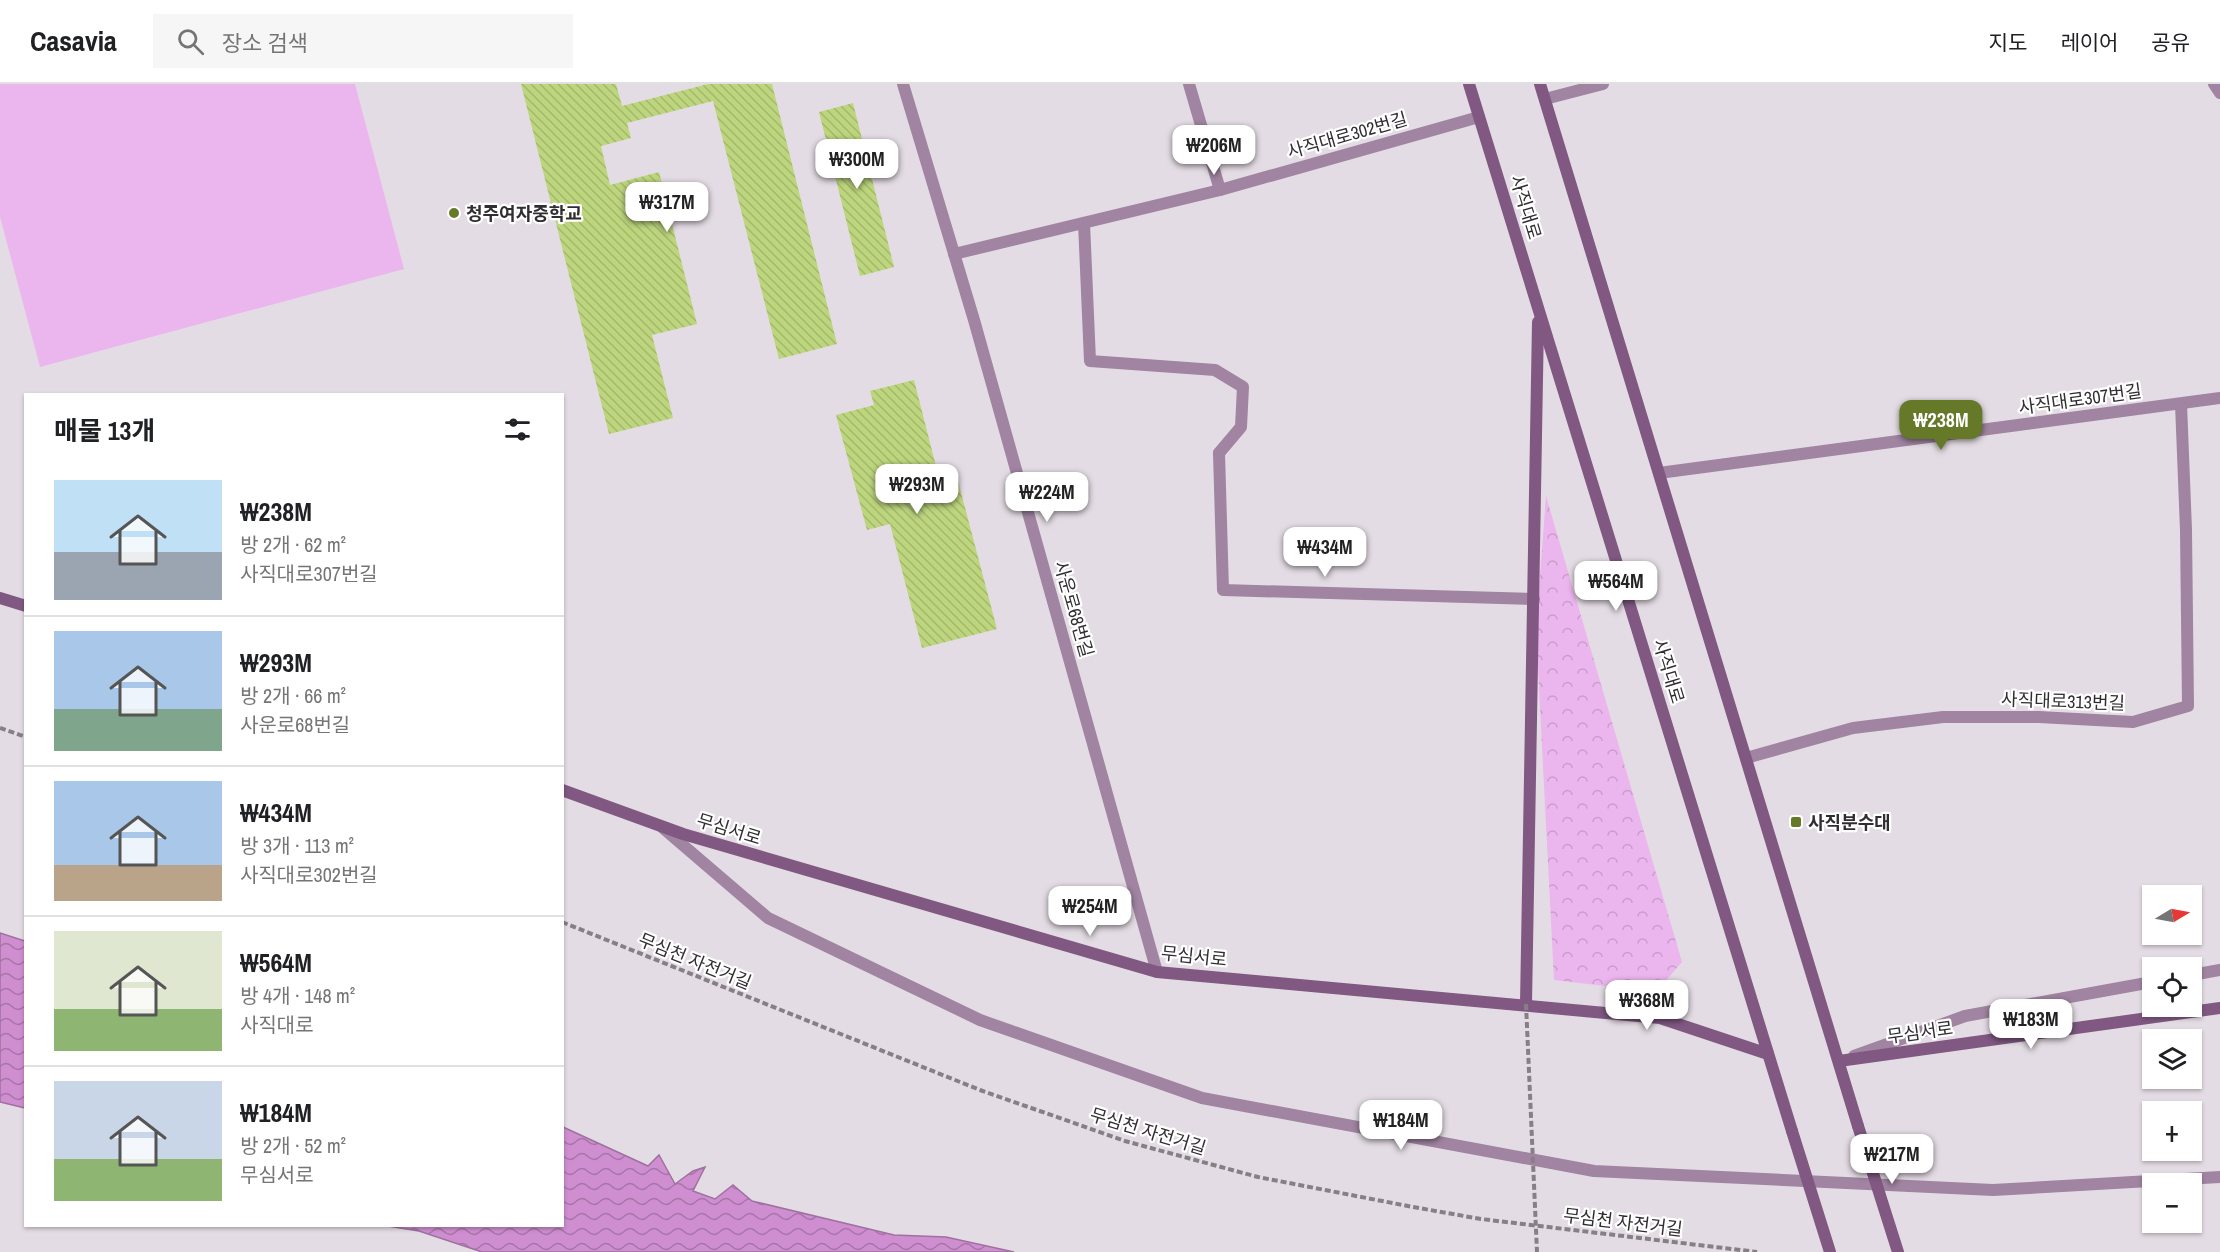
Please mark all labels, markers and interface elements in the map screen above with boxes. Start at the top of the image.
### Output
search box [153,14,573,68]
text: Casavia [30,22,117,60]
icon: search [174,25,207,58]
text: 장소 검색 [222,28,308,58]
text: 지도 [1989,28,2027,57]
text: 레이어 [2060,28,2118,57]
text: 공유 [2151,28,2190,57]
street label: 사직대로302번길 [1284,106,1410,164]
pin: ₩206M [1172,125,1256,176]
text: ₩206M [1186,131,1242,158]
pin: ₩300M [815,139,899,190]
text: ₩300M [829,145,885,172]
street label: 사직대로 [1504,172,1548,242]
pin: ₩317M [625,182,709,233]
text: ₩317M [639,188,695,215]
place label: 청주여자중학교 [466,201,582,226]
marker: 청주여자중학교 [447,206,461,220]
street label: 사직대로307번길 [2017,378,2143,420]
pin: ₩238M [1899,400,1983,451]
text: ₩238M [1913,406,1969,433]
text: 매물 13개 [54,413,155,448]
icon: filters [501,413,534,446]
pin: ₩293M [875,464,959,515]
text: ₩293M [889,470,945,497]
pin: ₩224M [1005,472,1089,523]
text: ₩224M [1019,478,1075,505]
text: ₩238M [240,494,312,529]
icon: home [102,504,174,576]
pin: ₩434M [1283,527,1367,578]
text: 방 2개 · 62 m² [240,531,346,558]
text: ₩434M [1297,533,1353,560]
street label: 사운로68번길 [1048,558,1100,660]
text: 사직대로307번길 [240,560,378,587]
pin: ₩564M [1574,561,1658,612]
text: ₩564M [1588,567,1644,594]
street label: 사직대로 [1647,636,1691,706]
text: ₩293M [240,645,312,680]
icon: home [102,655,174,727]
text: 방 2개 · 66 m² [240,682,346,709]
street label: 사직대로313번길 [2001,686,2125,716]
text: 사운로68번길 [240,711,350,738]
text: ₩434M [240,795,312,830]
icon: home [102,805,174,877]
street label: 무심서로 [694,807,764,851]
place label: 사직분수대 [1808,810,1891,835]
marker: 사직분수대 [1789,815,1803,829]
text: 방 3개 · 113 m² [240,832,354,859]
text: 사직대로302번길 [240,861,378,888]
north arrow [2142,885,2202,945]
map controls [2142,885,2202,1233]
pin: ₩254M [1048,886,1132,937]
text: ₩254M [1062,892,1118,919]
street label: 무심천 자전거길 [635,927,755,995]
street label: 무심서로 [1160,940,1228,972]
text: ₩564M [240,945,312,980]
icon: home [102,955,174,1027]
button: locate [2142,957,2202,1017]
pin: ₩368M [1605,980,1689,1031]
text: 방 4개 · 148 m² [240,982,355,1009]
text: ₩368M [1619,986,1675,1013]
pin: ₩183M [1989,999,2073,1050]
text: ₩183M [2003,1005,2059,1032]
text: 사직대로 [240,1011,314,1038]
street label: 무심서로 [1885,1015,1955,1049]
button: layers [2142,1029,2202,1089]
text: ₩184M [240,1095,312,1130]
pin: ₩184M [1359,1100,1443,1151]
street label: 무심천 자전거길 [1087,1101,1209,1161]
button: + [2142,1101,2202,1161]
icon: home [102,1105,174,1177]
text: ₩184M [1373,1106,1429,1133]
text: 방 2개 · 52 m² [240,1132,346,1159]
pin: ₩217M [1850,1134,1934,1185]
text: ₩217M [1864,1140,1920,1167]
text: 무심서로 [240,1161,314,1188]
button: − [2142,1173,2202,1233]
street label: 무심천 자전거길 [1562,1202,1684,1242]

